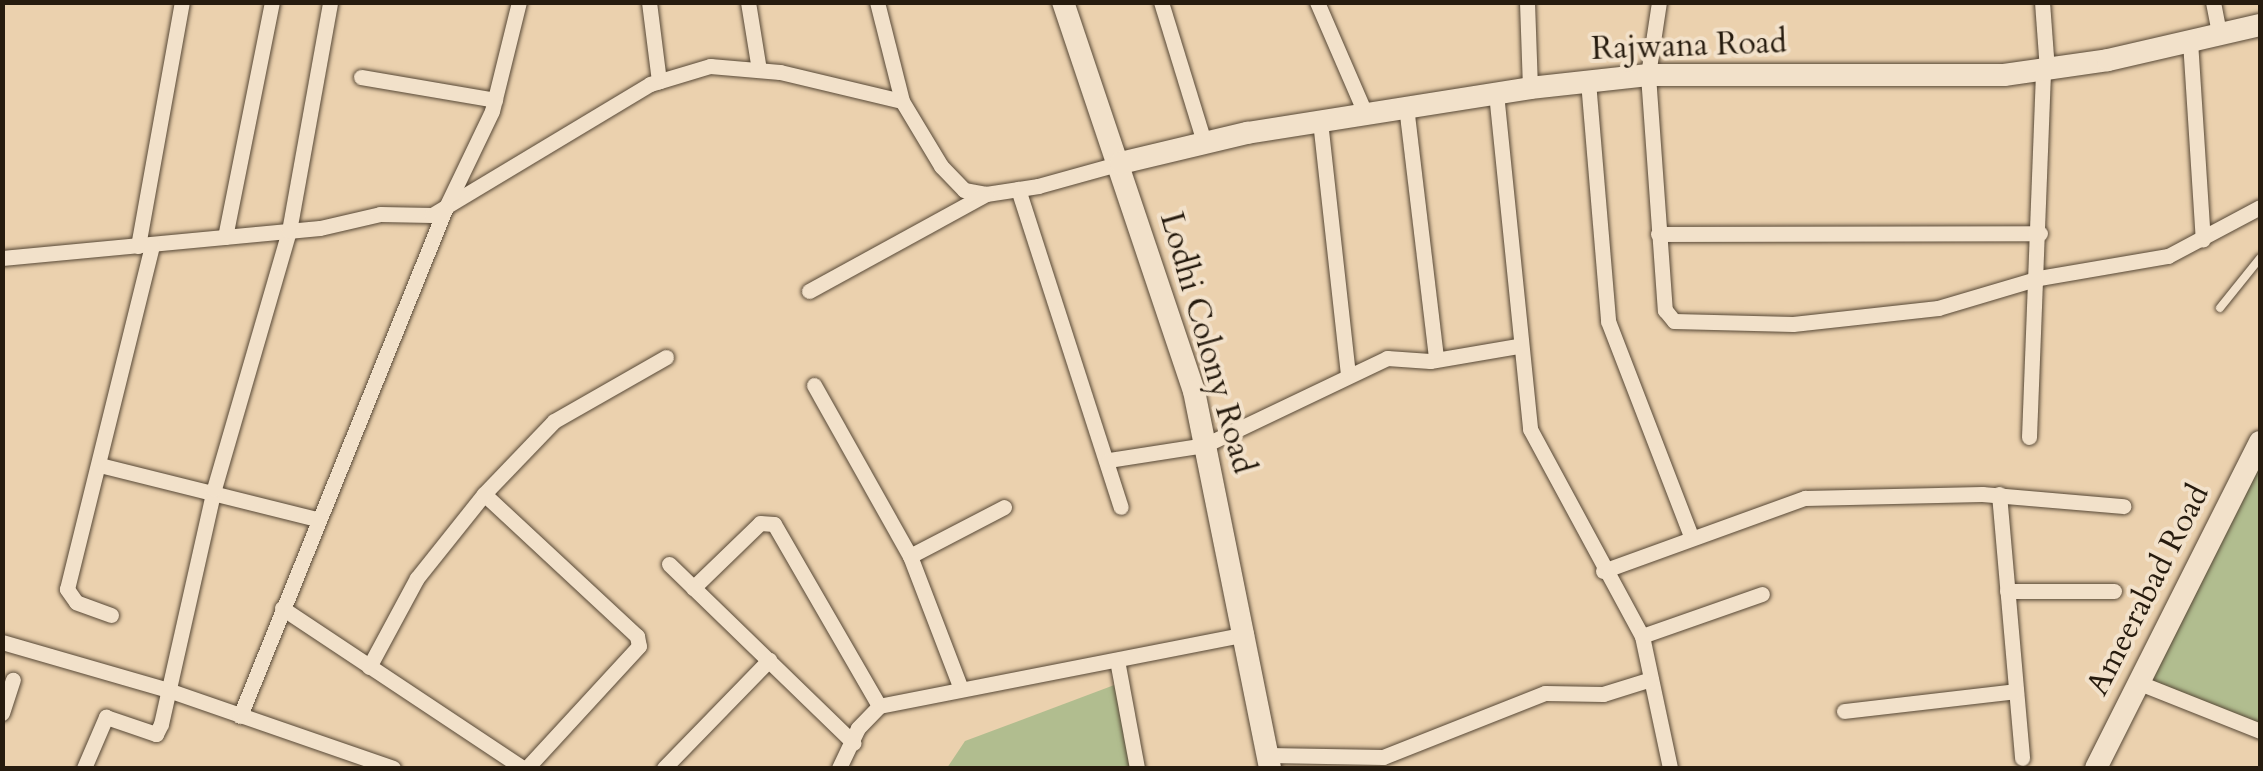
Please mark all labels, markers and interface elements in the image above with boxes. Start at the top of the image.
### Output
street label: Rajwana Road [1591,23,1787,69]
street label: Lodhi Colony Road [1151,208,1263,478]
street label: Ameerabad Road [2078,478,2218,702]

